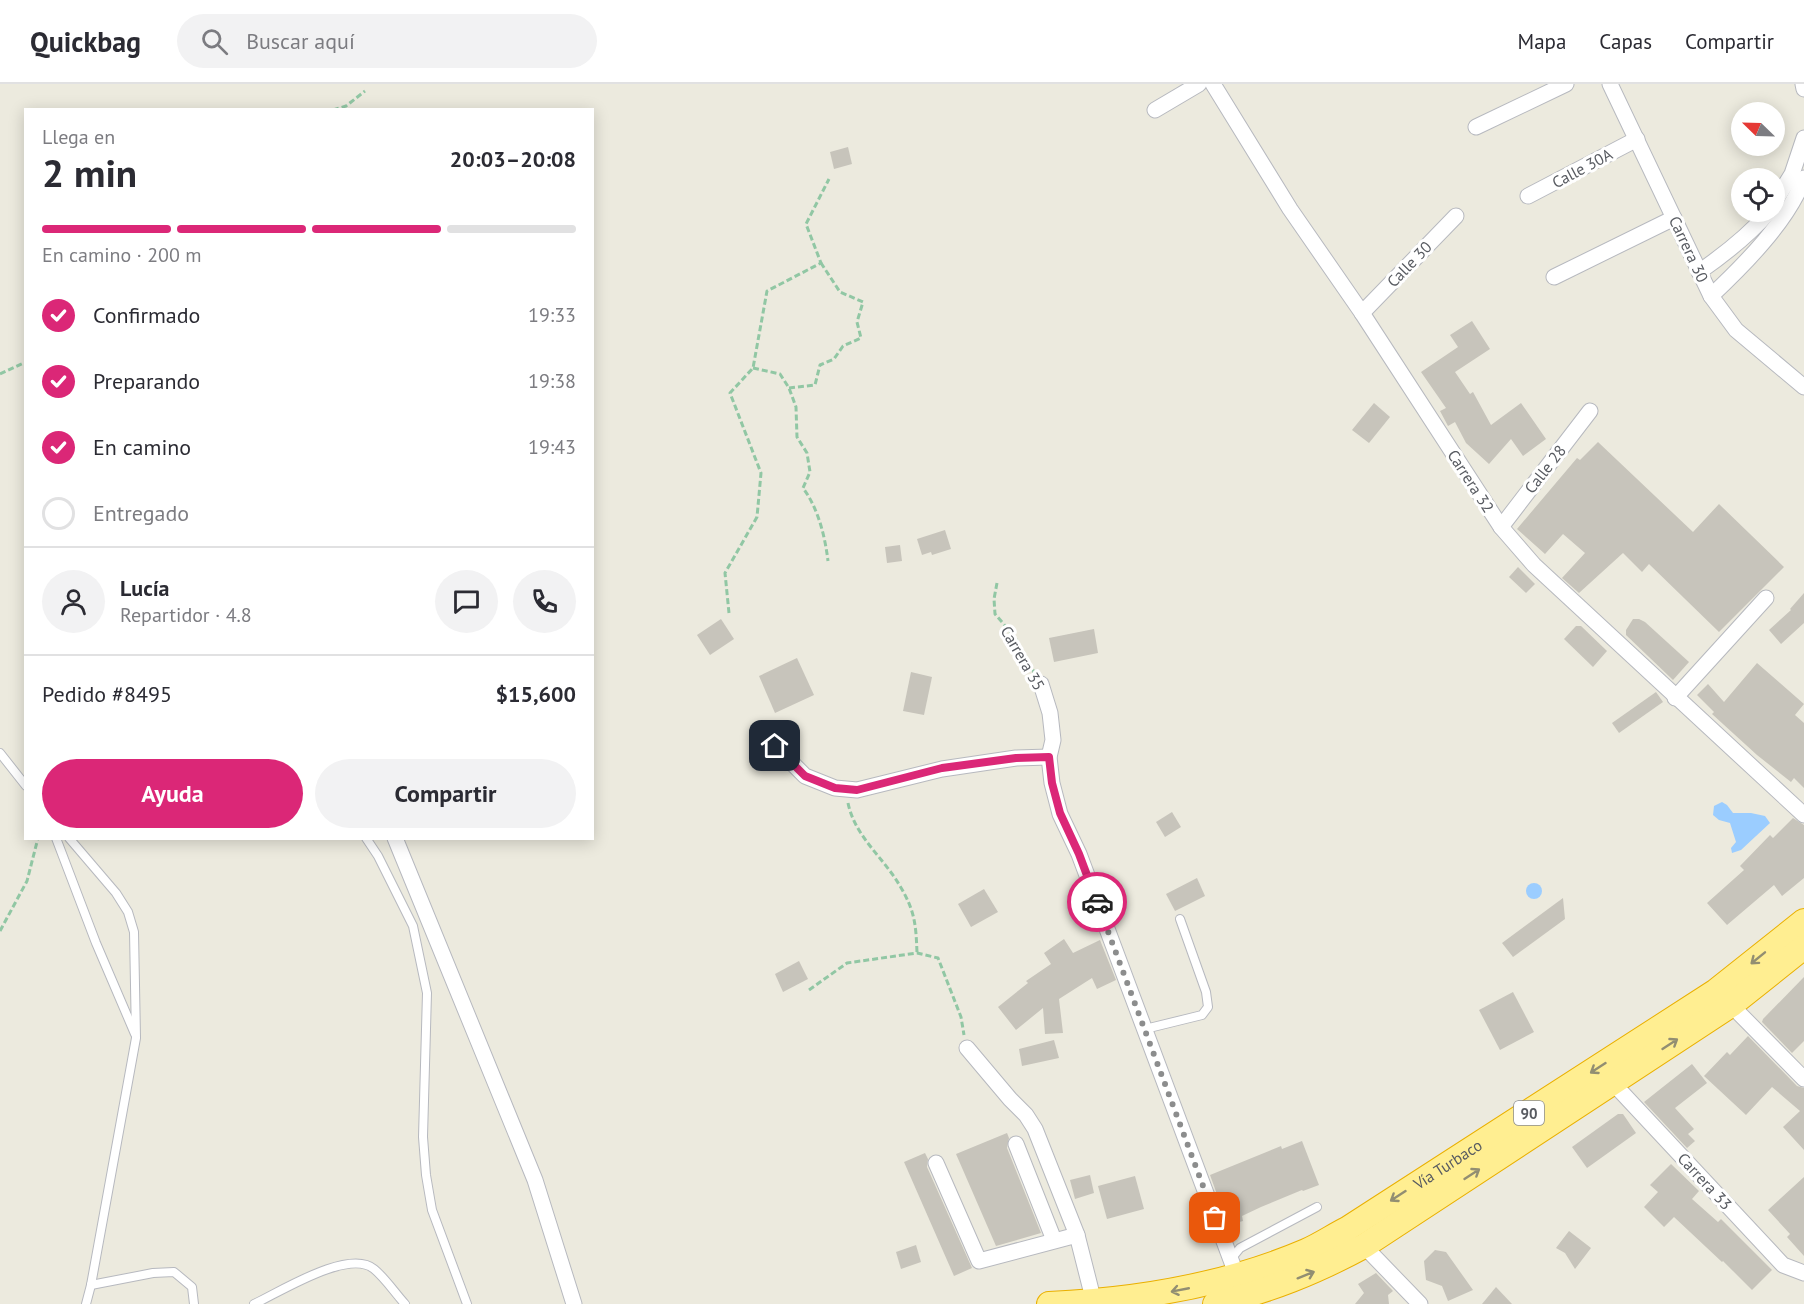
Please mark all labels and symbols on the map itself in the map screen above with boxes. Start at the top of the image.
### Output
north arrow [1731,102,1785,156]
street label: Calle 30A [1548,144,1616,192]
street label: Carrera 30 [1665,213,1713,286]
street label: Calle 30 [1382,237,1436,291]
street label: Calle 28 [1520,441,1570,497]
street label: Carrera 32 [1443,446,1499,516]
street label: Carrera 35 [997,622,1049,694]
pin [749,720,800,771]
courier [1067,872,1127,932]
one-way arrow [1751,951,1767,964]
one-way arrow [1661,1038,1678,1050]
one-way arrow [1590,1063,1607,1075]
road number: 90 [1514,1101,1544,1125]
street label: Vía Turbaco [1409,1135,1486,1194]
street label: Carrera 33 [1674,1148,1736,1214]
one-way arrow [1463,1168,1480,1180]
one-way arrow [1391,1190,1407,1202]
pin [1189,1192,1240,1243]
one-way arrow [1296,1269,1314,1280]
one-way arrow [1171,1285,1190,1296]

